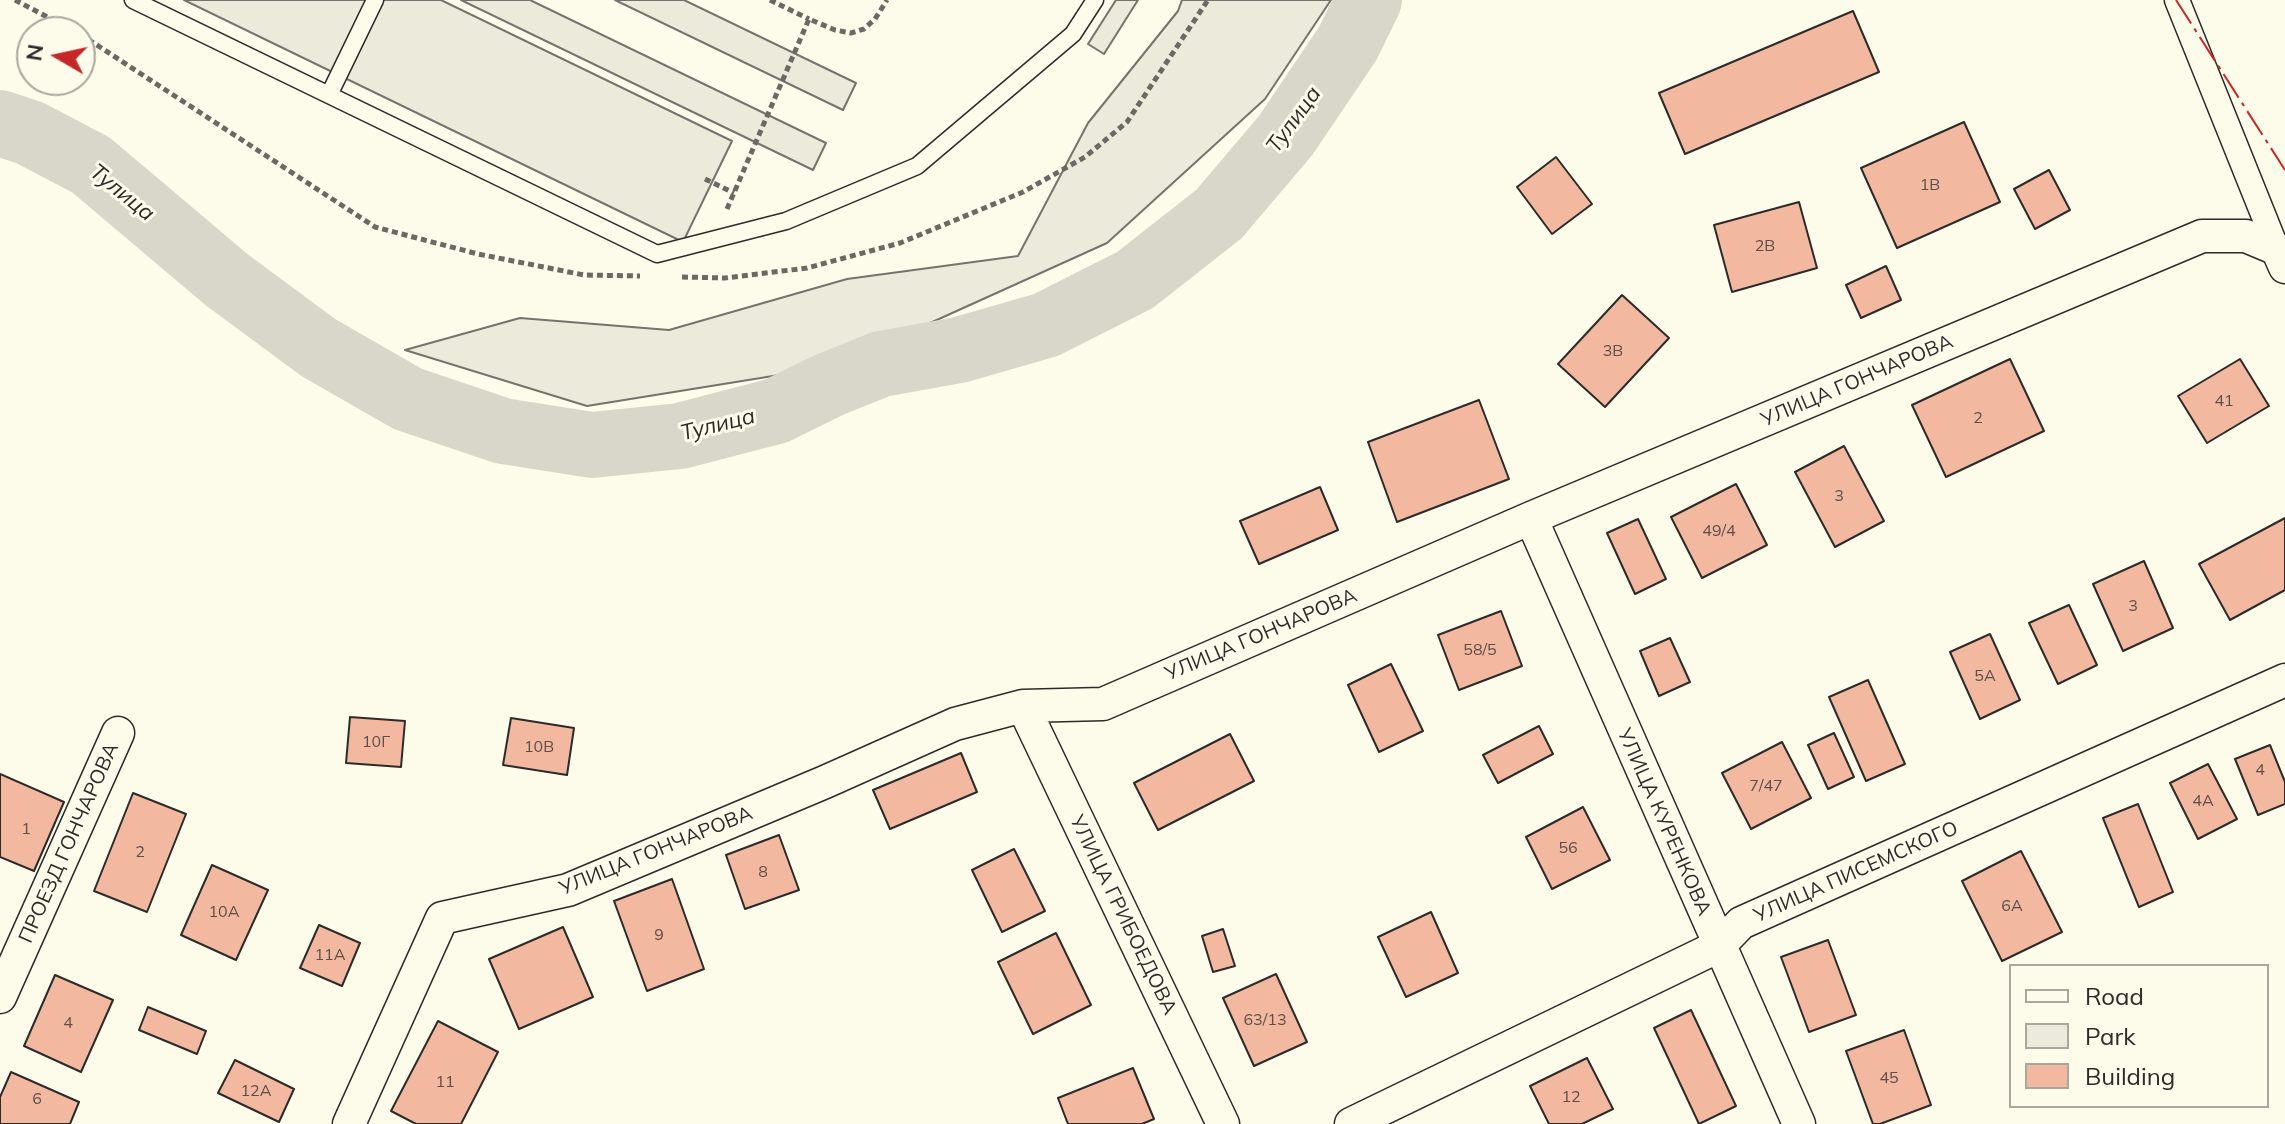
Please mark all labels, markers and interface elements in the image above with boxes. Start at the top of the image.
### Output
north arrow [16,16,96,96]
text: N [19,42,49,63]
water label: Тулица [1261,82,1327,158]
water label: Тулица [84,159,160,227]
house number: 1В [1920,175,1940,195]
house number: 2В [1755,236,1775,256]
street label: УЛИЦА ГОНЧАРОВА [1757,330,1957,432]
house number: 3В [1603,341,1623,361]
house number: 41 [2214,391,2234,411]
water label: Тулица [678,403,758,447]
house number: 2 [1973,408,1983,428]
house number: 3 [1834,486,1844,506]
house number: 49/4 [1702,521,1736,541]
street label: УЛИЦА ГОНЧАРОВА [1161,584,1361,686]
house number: 3 [2128,596,2138,616]
house number: 58/5 [1463,640,1497,660]
house number: 5А [1974,666,1996,686]
street label: УЛИЦА КУРЕНКОВА [1612,725,1716,919]
house number: 10Г [362,732,390,752]
house number: 10В [524,737,554,757]
street label: ПРОЕЗД ГОНЧАРОВА [14,739,124,947]
house number: 4 [2255,760,2265,780]
house number: 7/47 [1749,776,1783,796]
house number: 4А [2192,791,2214,811]
street label: УЛИЦА ГОНЧАРОВА [556,801,756,901]
street label: УЛИЦА ГРИБОЕДОВА [1064,811,1182,1019]
street label: УЛИЦА ПИСЕМСКОГО [1750,816,1962,928]
house number: 1 [21,819,31,839]
house number: 56 [1558,838,1578,858]
house number: 2 [135,842,145,862]
house number: 8 [758,862,768,882]
house number: 6А [2001,896,2023,916]
house number: 10А [209,902,239,922]
house number: 9 [654,925,664,945]
house number: 11А [315,945,345,965]
legend [2009,964,2269,1108]
text: Road [2085,981,2144,1011]
house number: 63/13 [1244,1010,1286,1030]
house number: 4 [63,1013,73,1033]
text: Park [2085,1021,2136,1051]
text: Building [2085,1061,2175,1091]
house number: 45 [1879,1068,1899,1088]
house number: 11 [435,1072,455,1092]
house number: 12А [241,1081,271,1101]
house number: 12 [1561,1087,1581,1107]
house number: 6 [32,1089,42,1109]

